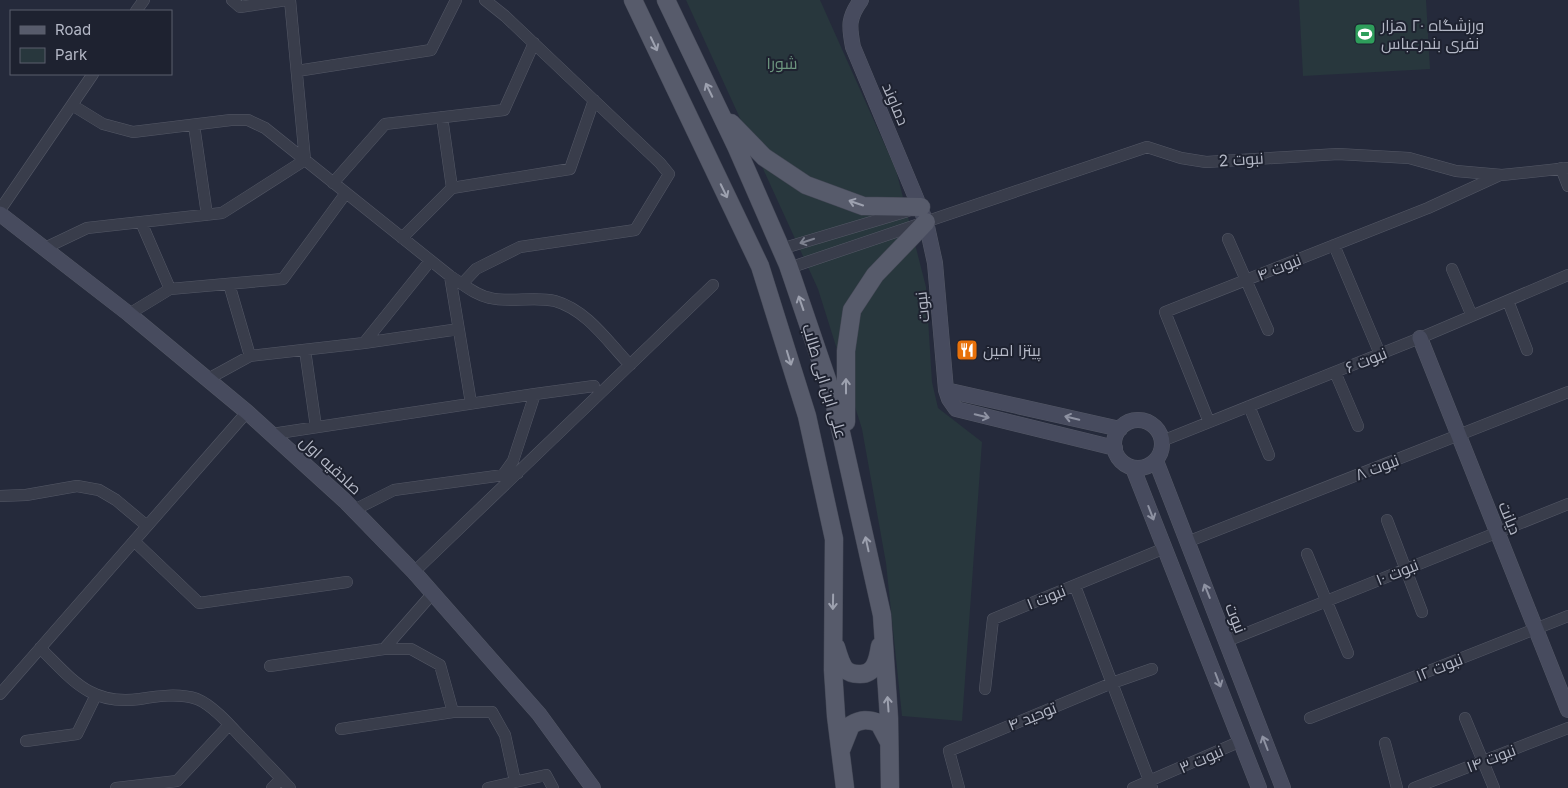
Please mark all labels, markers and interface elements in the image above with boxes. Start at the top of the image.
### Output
legend [10,10,172,75]
place label: ورزشگاه ۲۰ هزار نفری بندرعباس [1380,15,1484,54]
text: Road [55,20,91,39]
sports icon: ورزشگاه ۲۰ هزار نفری بندرعباس [1353,22,1377,46]
one-way arrow [650,36,659,51]
text: Park [55,45,88,64]
park label: شورا [767,53,798,73]
street label: دماوند [878,80,914,128]
one-way arrow [703,82,713,97]
street label: نبوت 2 [1218,147,1264,171]
one-way arrow [720,183,729,198]
one-way arrow [848,198,864,207]
one-way arrow [800,237,816,246]
street label: نبوت ۴ [1254,249,1304,285]
street label: نبوت [910,291,934,323]
one-way arrow [796,295,805,311]
street label: علی ابن ابی طالب [797,321,852,441]
restaurant icon: پیتزا امین [955,338,979,362]
place label: پیتزا امین [983,340,1041,362]
street label: نبوت ۶ [1342,343,1390,377]
one-way arrow [785,350,795,366]
one-way arrow [841,378,851,394]
one-way arrow [973,412,989,421]
one-way arrow [1065,413,1081,422]
street label: صادقیه اول [295,431,366,499]
street label: نبوت ۸ [1352,450,1402,484]
street label: دیانت [1494,498,1526,538]
one-way arrow [1147,505,1156,520]
one-way arrow [861,536,871,552]
street label: نبوت ۱۰ [1373,554,1421,590]
street label: نبوت ۱ [1024,580,1068,614]
one-way arrow [1201,584,1211,599]
one-way arrow [829,594,838,610]
street label: نبوت [1221,600,1251,636]
street label: نبوت ۱۲ [1413,649,1465,685]
one-way arrow [1214,673,1223,688]
one-way arrow [883,697,893,713]
street label: توحید ۴ [1005,697,1060,735]
one-way arrow [1260,735,1269,751]
street label: نبوت ۳ [1176,740,1226,778]
street label: نبوت ۱۴ [1464,740,1518,776]

